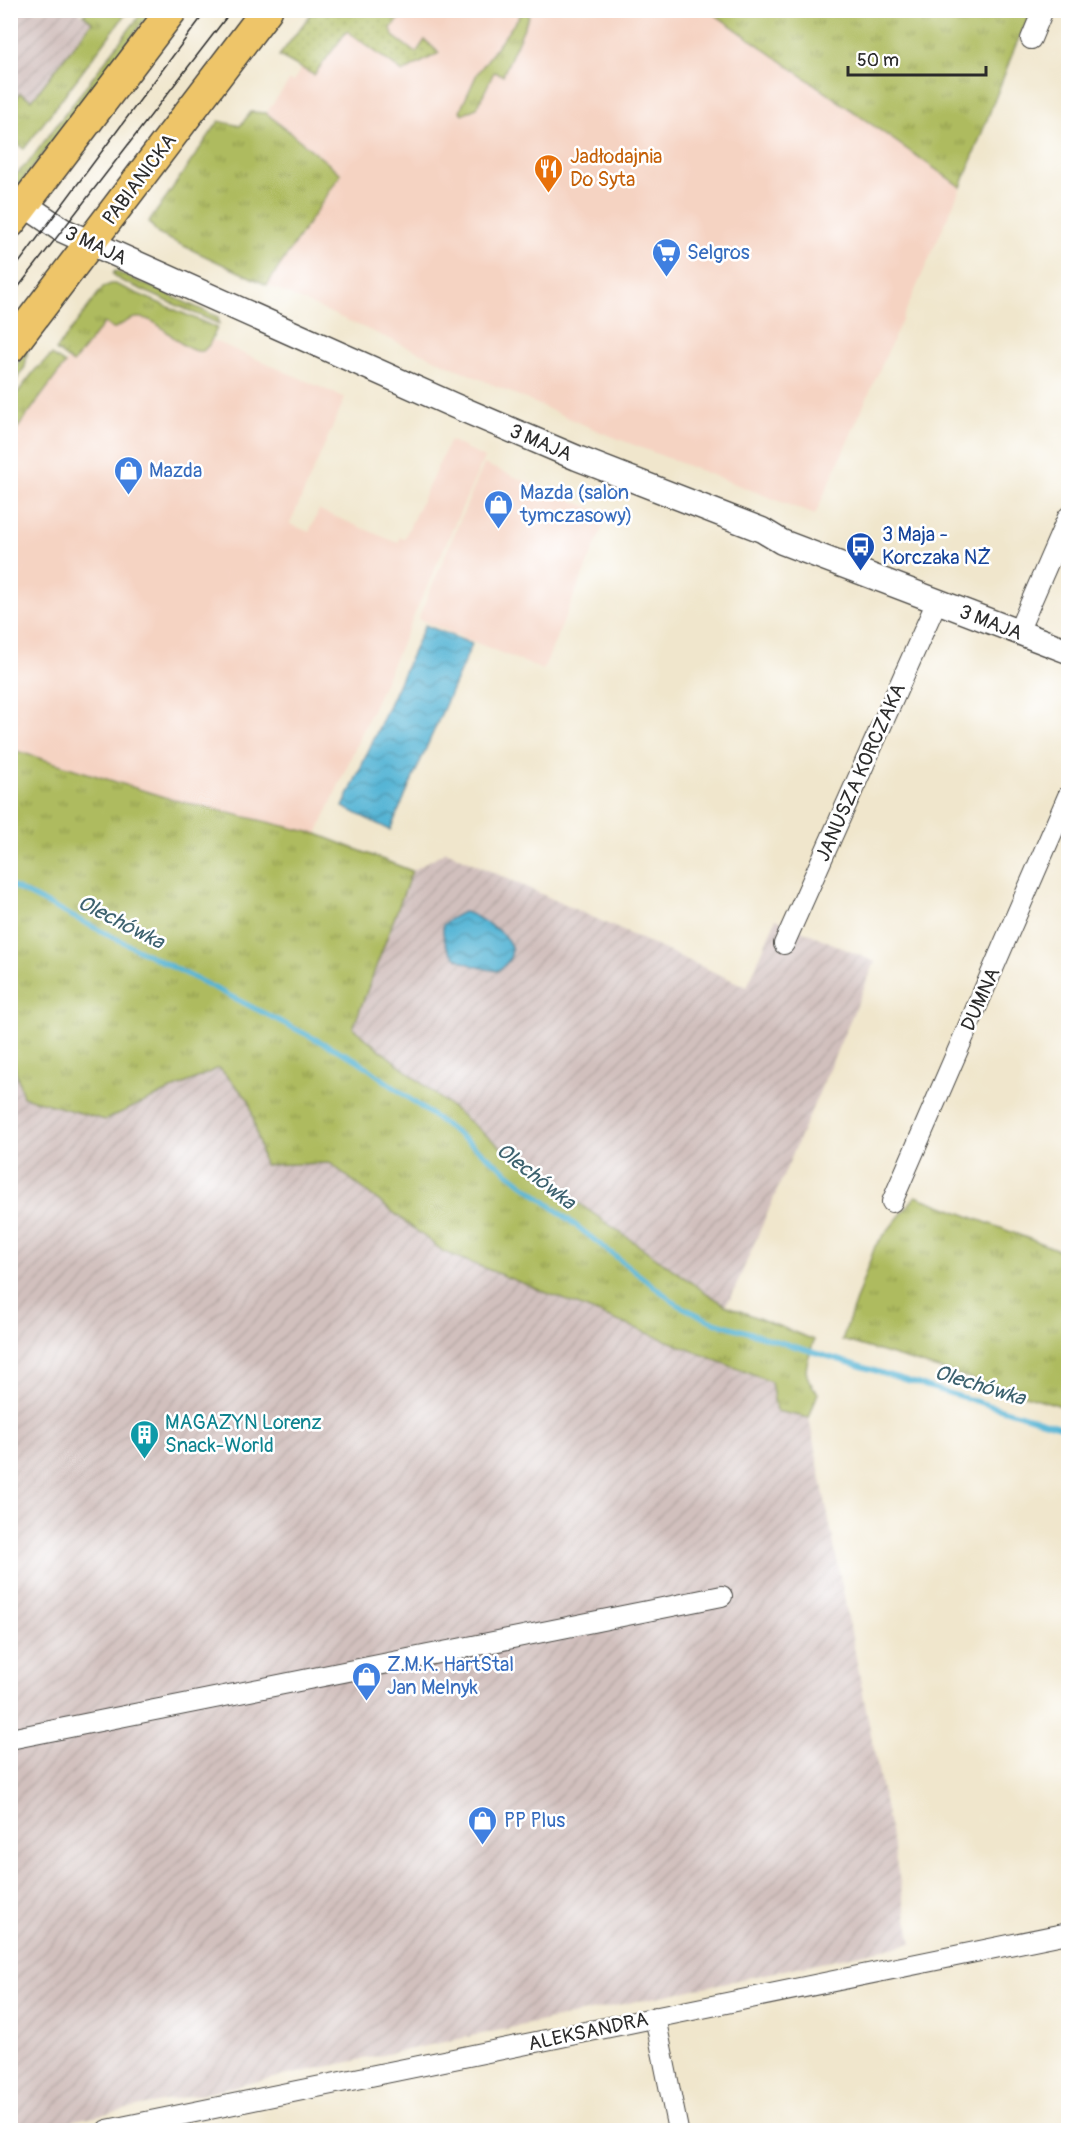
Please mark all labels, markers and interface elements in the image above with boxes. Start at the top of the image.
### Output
scale bar [848,39,986,77]
text: 50 m [857,49,899,72]
street label: PABIANICKA [97,129,182,230]
place label: Jadłodajnia Do Syta [570,144,662,192]
restaurant icon: Jadłodajnia Do Syta [533,152,565,194]
street label: 3 MAJA [61,220,131,271]
supermarket icon: Selgros [650,236,682,278]
place label: Selgros [687,240,750,265]
street label: 3 MAJA [506,418,576,467]
shop icon: Mazda [112,454,144,496]
place label: Mazda [149,458,202,483]
place label: Mazda (salon tymczasowy) [519,480,632,528]
shop icon: Mazda (salon tymczasowy) [483,488,515,530]
place label: 3 Maja - Korczaka NŻ [882,522,992,570]
bus stop icon: 3 Maja - Korczaka NŻ [845,530,877,572]
street label: 3 MAJA [956,599,1026,646]
street label: JANUSZA KORCZAKA [810,679,911,865]
water label: Olechówka [73,889,170,956]
street label: DUMNA [955,964,1005,1035]
water label: Olechówka [491,1137,582,1217]
water label: Olechówka [931,1359,1030,1412]
place label: MAGAZYN Lorenz Snack-World [165,1410,322,1458]
building icon: MAGAZYN Lorenz Snack-World [128,1418,160,1460]
place label: Z.M.K. HartStal Jan Melnyk [387,1652,514,1700]
shop icon: Z.M.K. HartStal Jan Melnyk [350,1660,382,1702]
shop icon: PP Plus [467,1804,499,1846]
place label: PP Plus [504,1808,565,1833]
street label: ALEKSANDRA [526,2007,650,2056]

